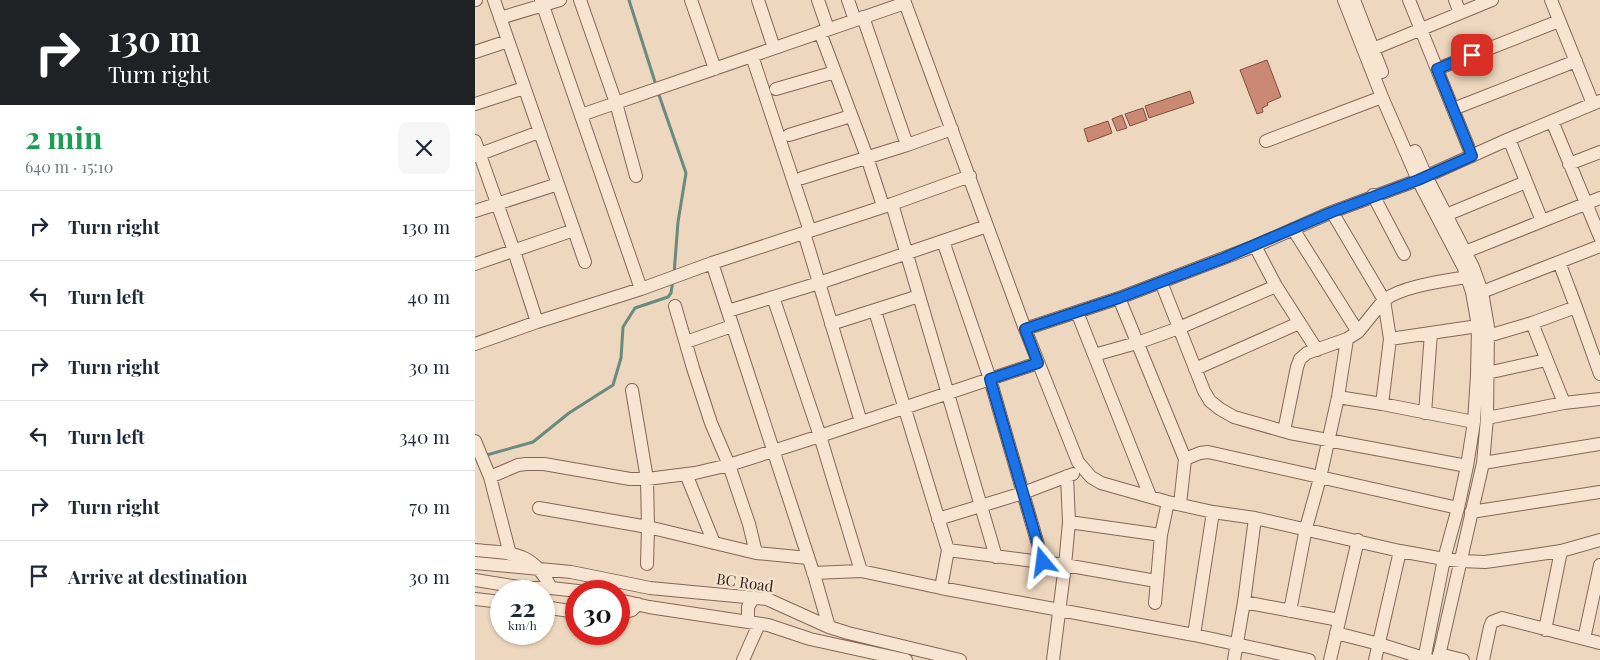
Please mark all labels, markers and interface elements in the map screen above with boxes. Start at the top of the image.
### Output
text: 130 m [108,14,201,61]
icon: right [25,20,90,85]
pin [1451,34,1493,76]
icon: arrive [1458,41,1486,69]
text: Turn right [108,59,210,89]
text: 2 min [25,117,102,157]
button: close [398,122,450,174]
text: 640 m · 15:10 [25,156,113,177]
icon: right [25,212,53,240]
text: Turn right [68,213,160,239]
text: 130 m [402,213,450,239]
icon: left [25,282,53,310]
text: Turn left [68,283,145,309]
text: 40 m [408,283,450,309]
icon: right [25,352,53,380]
text: Turn right [68,353,160,379]
text: 30 m [408,353,450,379]
icon: left [25,422,53,450]
text: Turn left [68,423,145,449]
text: 340 m [399,423,450,449]
icon: right [25,492,53,520]
text: Turn right [68,493,160,519]
text: 70 m [409,493,450,519]
position arrow [1016,535,1068,587]
icon: arrive [25,562,53,590]
text: Arrive at destination [68,563,248,589]
text: 30 m [408,563,450,589]
street label: BC Road [715,568,775,596]
speed limit sign: 30 [565,580,630,645]
text: 22 [509,590,536,623]
text: km/h [508,617,537,633]

